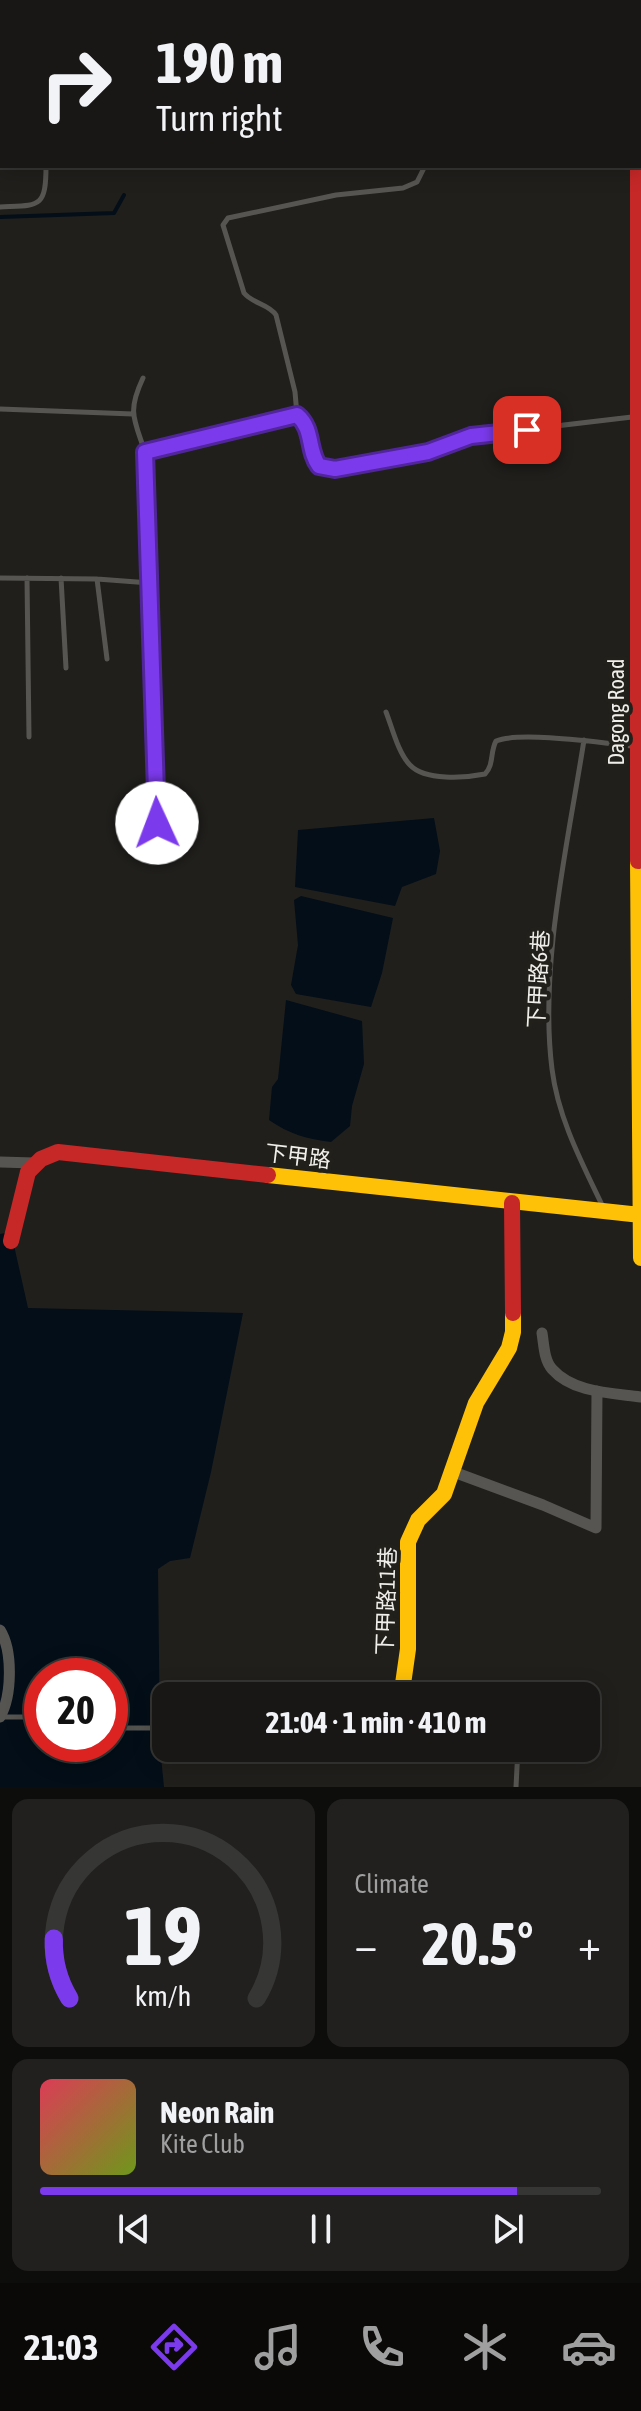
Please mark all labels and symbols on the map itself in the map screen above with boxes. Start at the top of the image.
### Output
pin [493,396,561,464]
street label: Dagong Road [603,658,629,766]
position arrow [115,781,199,865]
street label: 下甲路6巷 [522,929,554,1029]
street label: 下甲路 [264,1139,332,1173]
street label: 下甲路11巷 [371,1546,401,1656]
speed limit sign: 20 [24,1658,128,1762]

